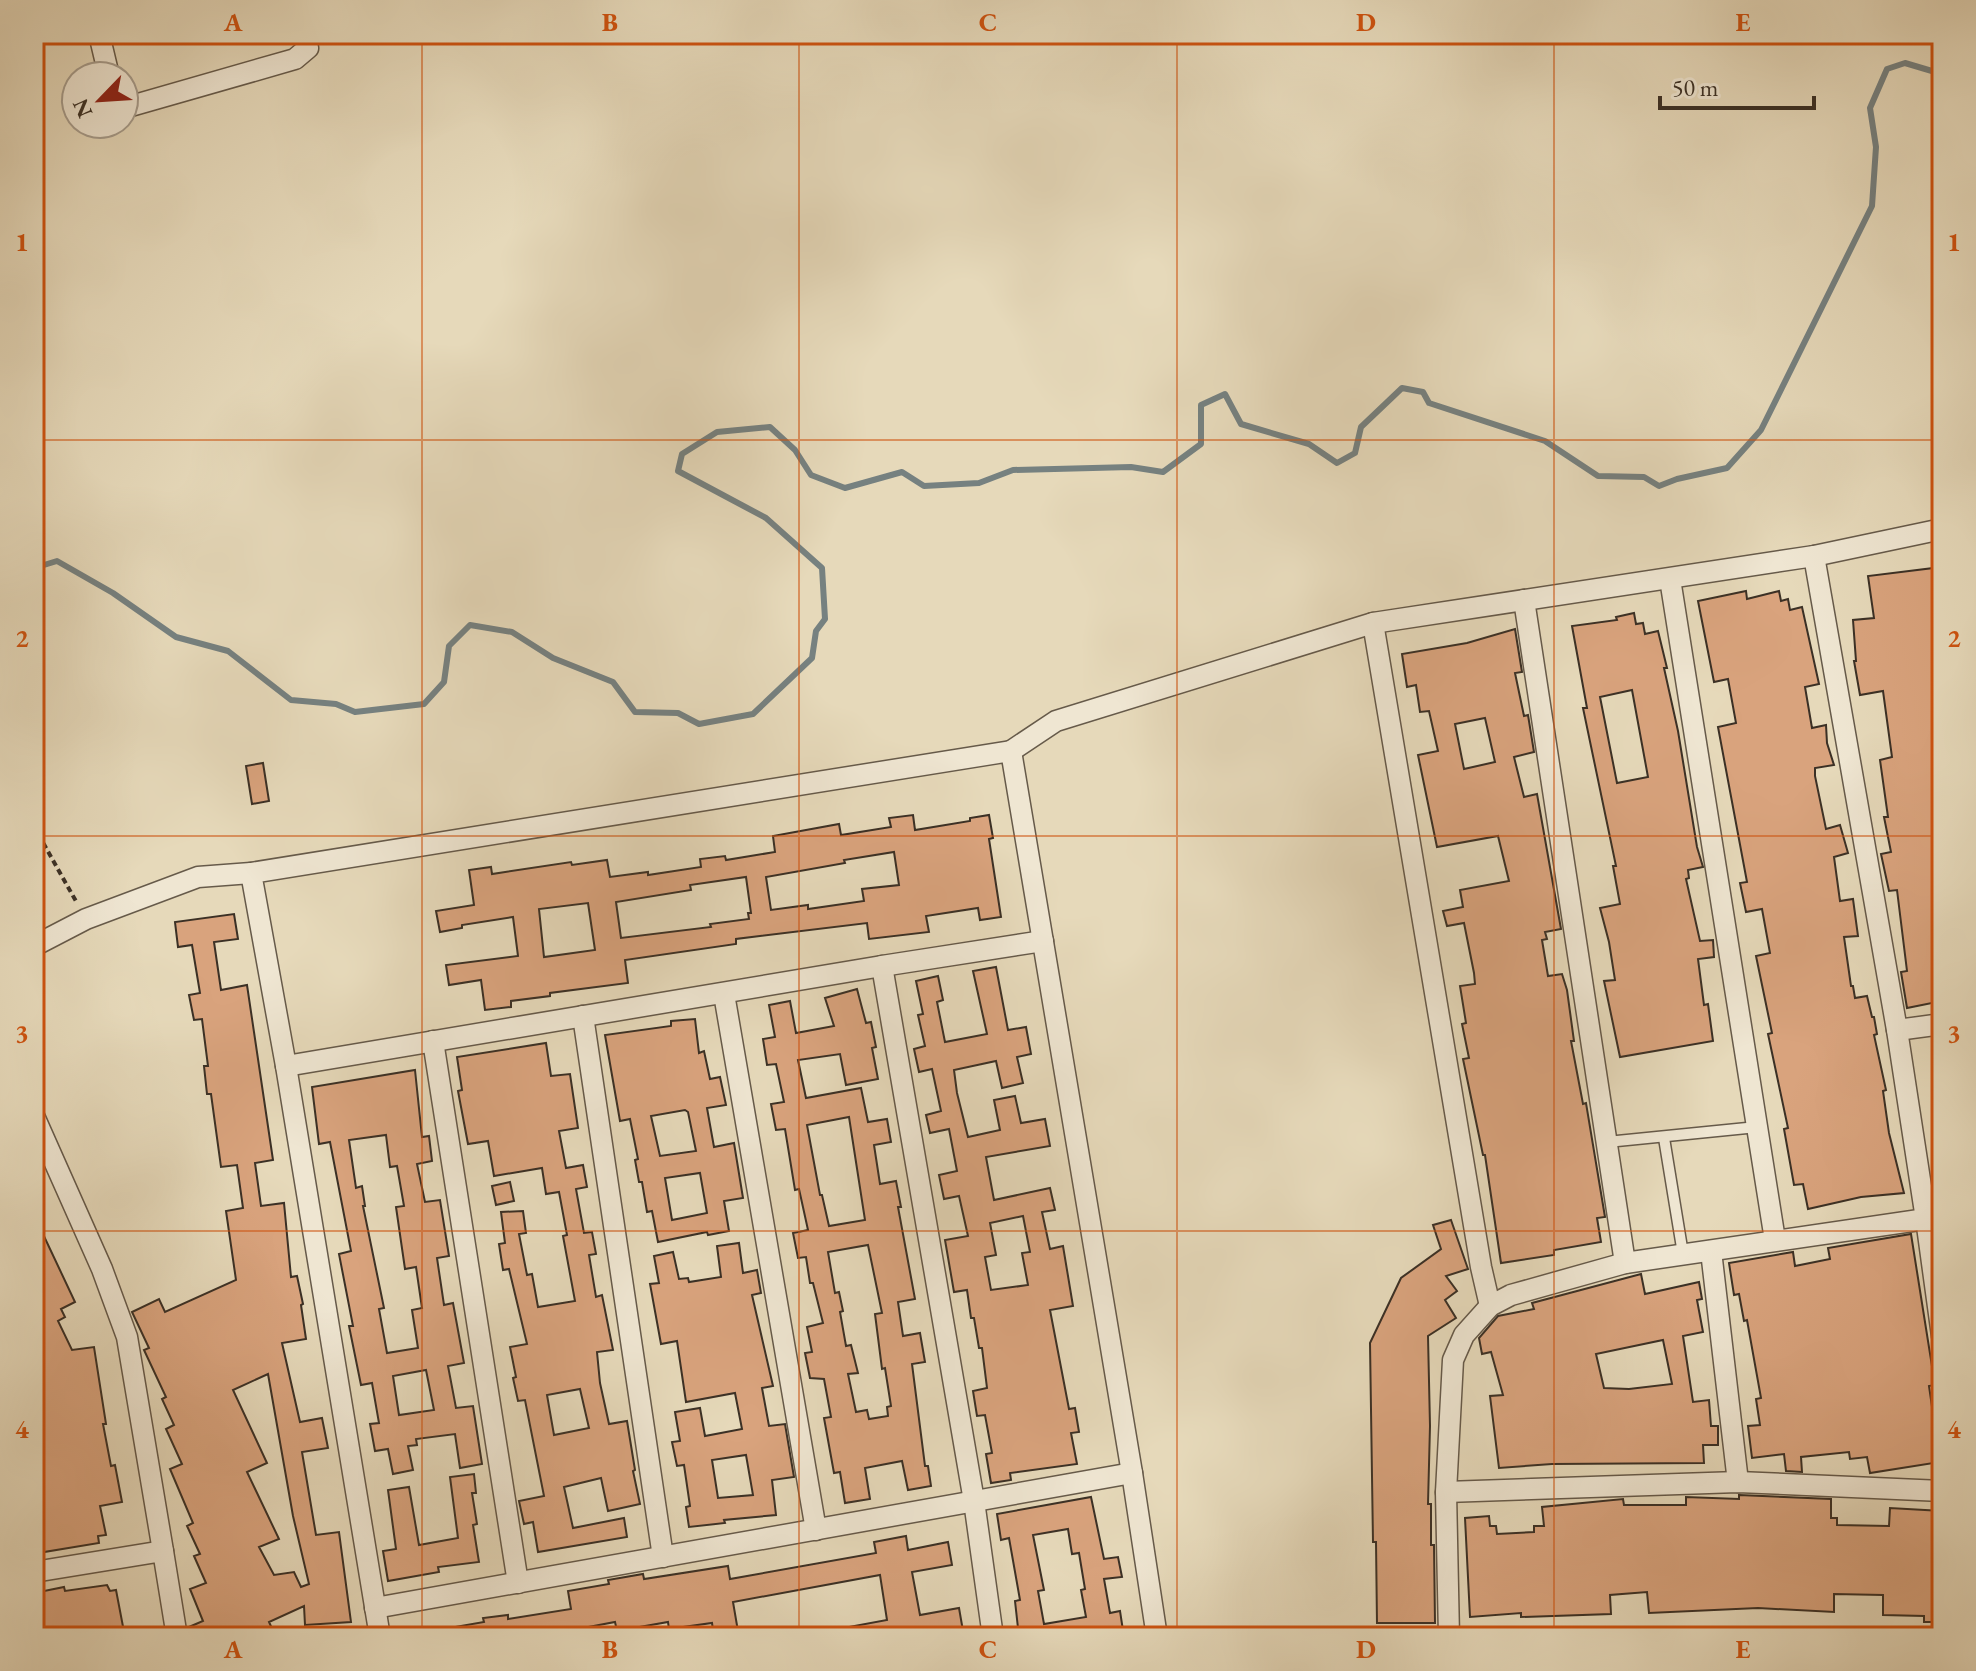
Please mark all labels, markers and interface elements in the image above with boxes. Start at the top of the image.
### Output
text: A [223,5,243,39]
text: B [602,5,618,39]
text: C [979,5,997,39]
text: D [1356,5,1376,39]
text: E [1736,5,1751,39]
north arrow [60,60,140,140]
scale bar [1660,60,1814,110]
text: 50 m [1672,72,1719,103]
text: N [65,94,99,122]
text: 1 [15,225,29,259]
text: 1 [1947,225,1961,259]
text: 2 [15,621,29,655]
text: 2 [1947,621,1961,655]
text: 3 [15,1016,29,1050]
text: 3 [1947,1016,1961,1050]
text: 4 [15,1412,29,1446]
text: 4 [1947,1412,1961,1446]
text: A [223,1632,243,1666]
text: B [602,1632,618,1666]
text: C [979,1632,997,1666]
text: D [1356,1632,1376,1666]
text: E [1736,1632,1751,1666]

